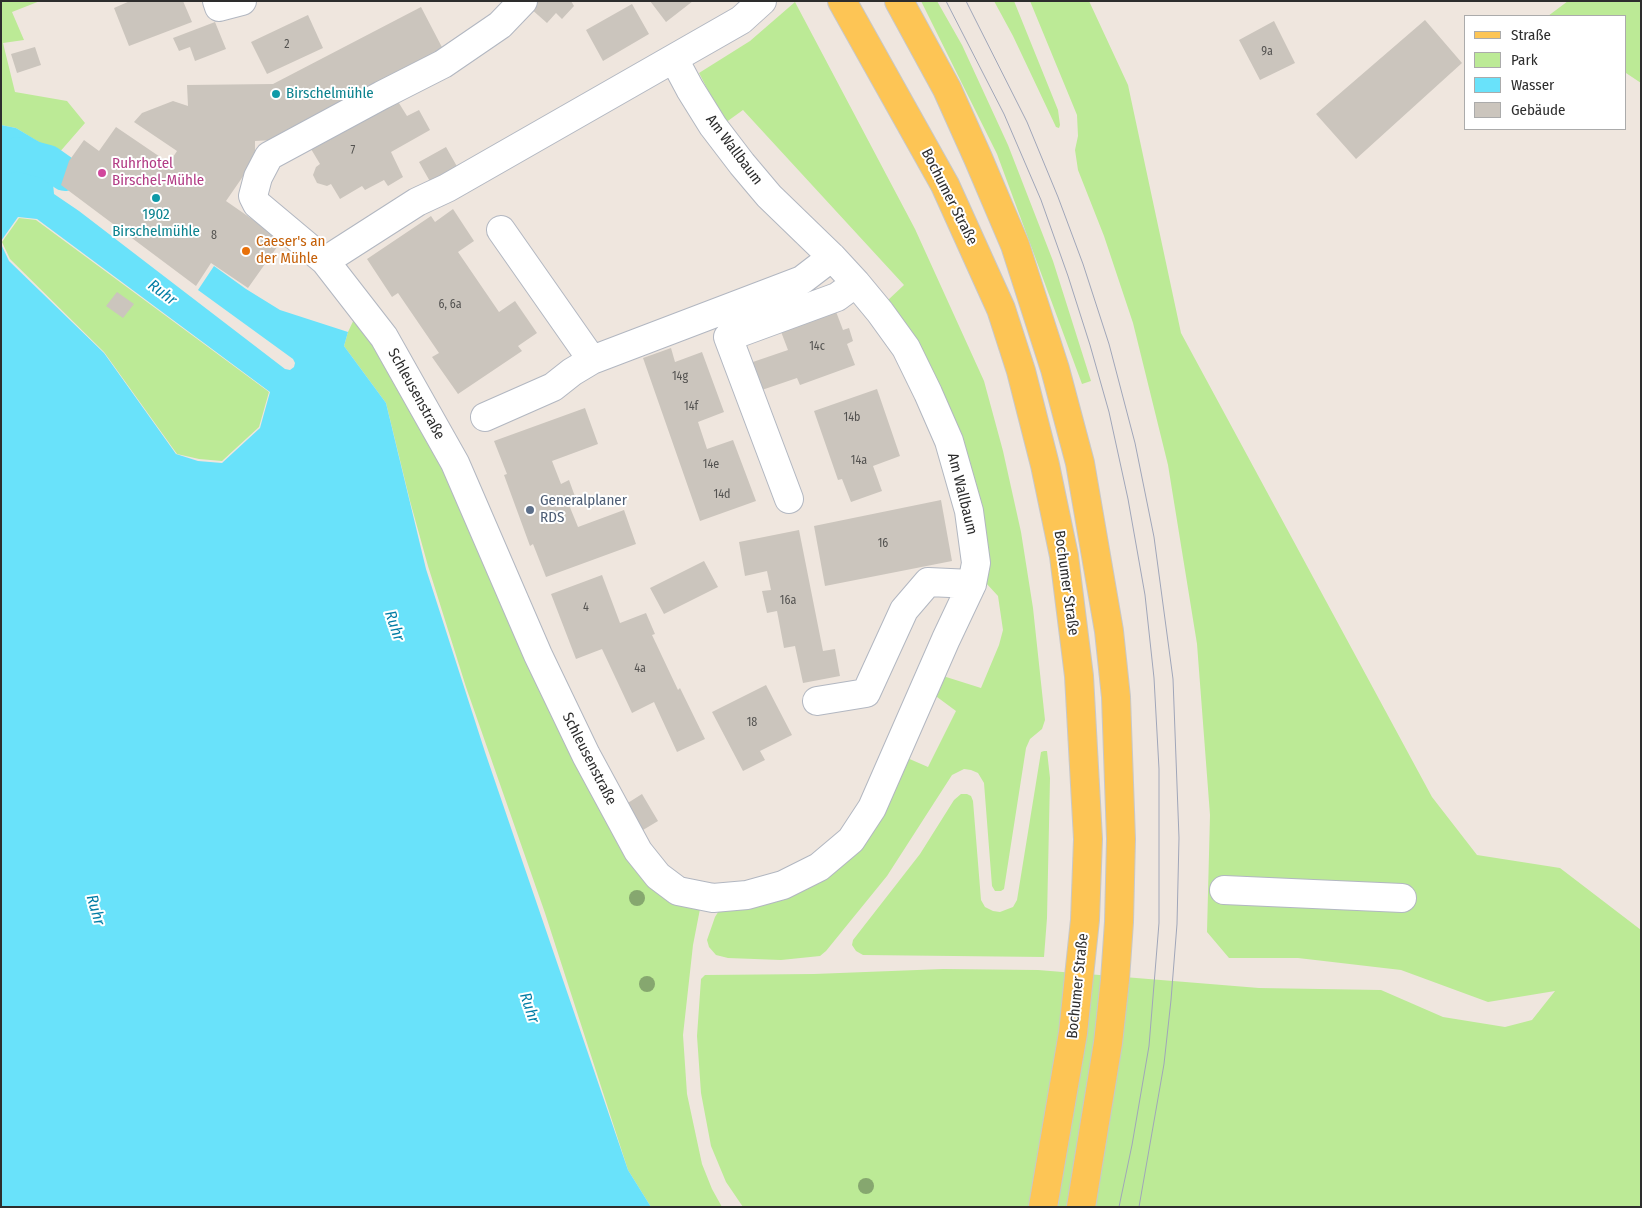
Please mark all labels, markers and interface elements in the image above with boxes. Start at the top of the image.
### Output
legend [1464,15,1627,130]
text: Straße [1511,26,1551,44]
house number: 2 [284,38,290,52]
house number: 9a [1261,45,1273,59]
text: Park [1511,51,1538,69]
text: Wasser [1511,76,1554,94]
place label: Birschelmühle [286,85,374,103]
marker: Birschelmühle [270,88,282,100]
text: Gebäude [1511,101,1566,119]
street label: Am Wallbaum [702,111,766,189]
house number: 7 [351,144,355,158]
street label: Bochumer Straße [917,146,981,248]
place label: Ruhrhotel Birschel-Mühle [112,155,204,190]
marker: Ruhrhotel Birschel-Mühle [96,167,108,179]
marker: 1902 Birschelmühle [150,192,162,204]
place label: 1902 Birschelmühle [112,206,200,241]
house number: 8 [211,229,217,243]
place label: Caeser's an der Mühle [256,233,325,268]
marker: Caeser's an der Mühle [240,245,252,257]
water label: Ruhr [144,276,180,310]
house number: 6, 6a [438,298,462,312]
house number: 14c [809,340,825,354]
street label: Schleusenstraße [384,345,448,443]
house number: 14g [672,370,688,384]
house number: 14f [684,400,698,414]
house number: 14b [844,411,860,425]
street label: Am Wallbaum [943,451,981,537]
house number: 14a [851,454,867,468]
house number: 14e [703,458,719,472]
house number: 14d [714,488,730,502]
place label: Generalplaner RDS [540,492,627,527]
marker: Generalplaner RDS [524,504,536,516]
street label: Bochumer Straße [1050,529,1082,637]
house number: 16 [878,537,888,551]
house number: 16a [780,594,796,608]
house number: 4 [583,601,589,615]
water label: Ruhr [380,608,408,644]
house number: 4a [634,662,646,676]
street label: Schleusenstraße [558,710,620,808]
house number: 18 [747,716,757,730]
water label: Ruhr [82,893,108,927]
street label: Bochumer Straße [1064,932,1092,1040]
water label: Ruhr [515,990,543,1026]

